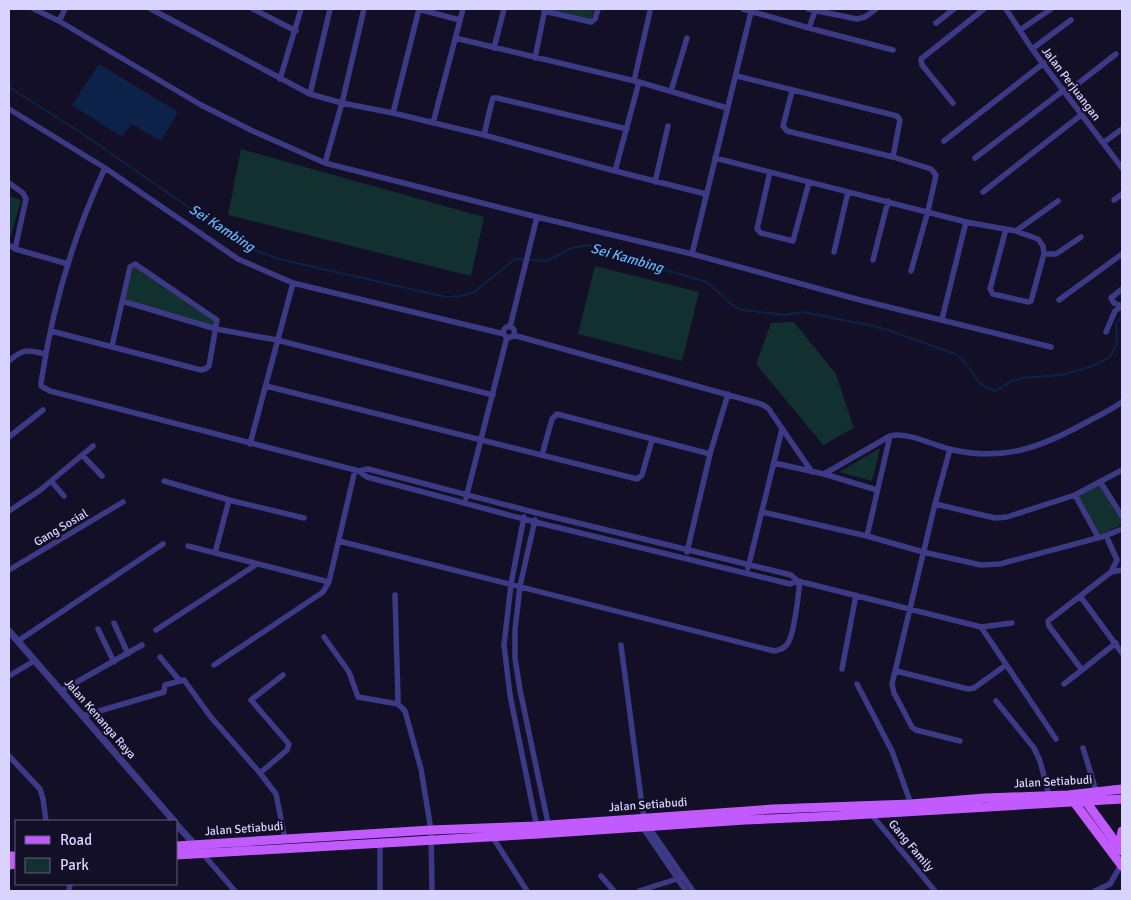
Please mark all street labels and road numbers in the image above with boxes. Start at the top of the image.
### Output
street label: Jalan Perjuangan [1038,44,1104,124]
street label: Gang Sosial [31,506,91,550]
street label: Jalan Kenanga Raya [61,676,139,762]
street label: Jalan Setiabudi [1013,772,1093,792]
street label: Jalan Setiabudi [608,795,688,815]
street label: Gang Family [885,817,937,875]
street label: Jalan Setiabudi [204,819,284,839]

